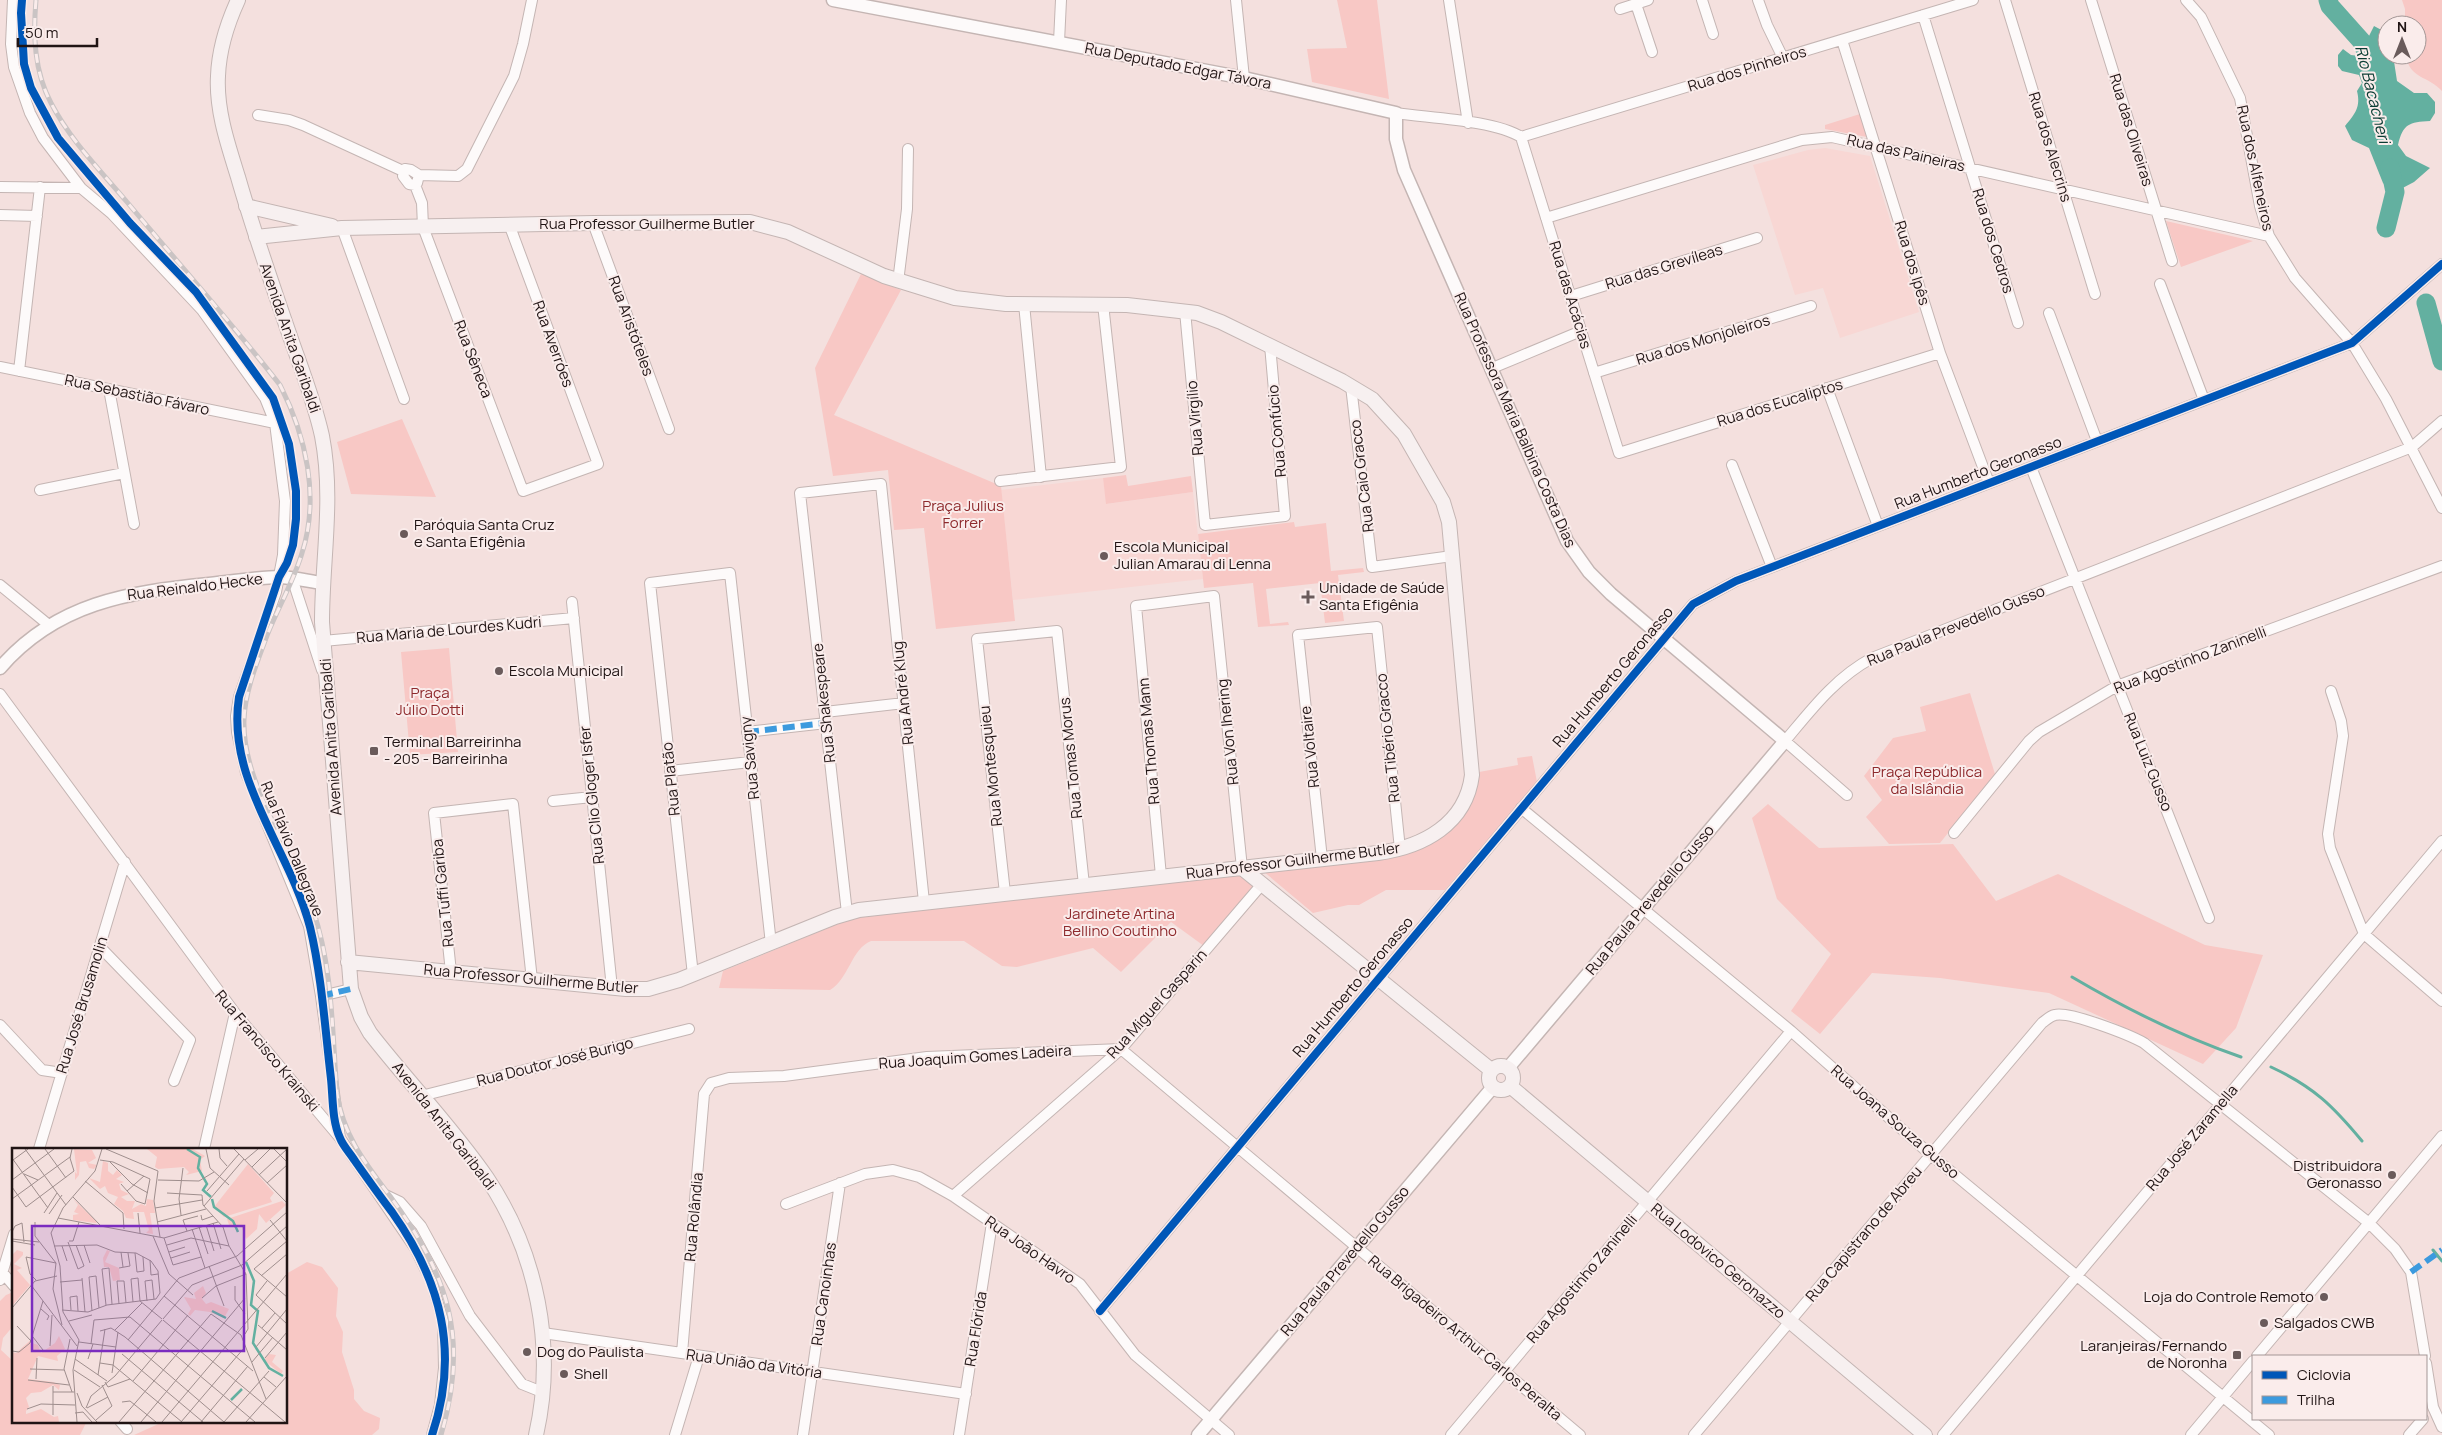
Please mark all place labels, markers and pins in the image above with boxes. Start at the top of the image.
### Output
place label: Paróquia Santa Cruz e Santa Efigênia [414,514,555,552]
marker: Paróquia Santa Cruz e Santa Efigênia [398,528,410,540]
place label: Escola Municipal Julian Amarau di Lenna [1114,536,1271,574]
marker: Escola Municipal Julian Amarau di Lenna [1098,550,1110,562]
place label: Unidade de Saúde Santa Efigênia [1319,577,1445,615]
marker: Unidade de Saúde Santa Efigênia [1301,590,1315,604]
place label: Escola Municipal [509,660,623,681]
marker: Escola Municipal [493,665,505,677]
place label: Terminal Barreirinha - 205 - Barreirinha [384,731,521,769]
marker: Terminal Barreirinha - 205 - Barreirinha [368,745,380,757]
place label: Distribuidora Geronasso [2293,1155,2382,1193]
marker: Distribuidora Geronasso [2386,1169,2398,1181]
place label: Loja do Controle Remoto [2144,1286,2314,1307]
marker: Loja do Controle Remoto [2318,1291,2330,1303]
place label: Salgados CWB [2274,1312,2375,1333]
marker: Salgados CWB [2258,1317,2270,1329]
place label: Laranjeiras/Fernando de Noronha [2080,1335,2227,1373]
place label: Dog do Paulista [537,1341,644,1362]
marker: Dog do Paulista [521,1346,533,1358]
marker: Laranjeiras/Fernando de Noronha [2231,1349,2243,1361]
place label: Shell [574,1363,608,1384]
marker: Shell [558,1368,570,1380]

